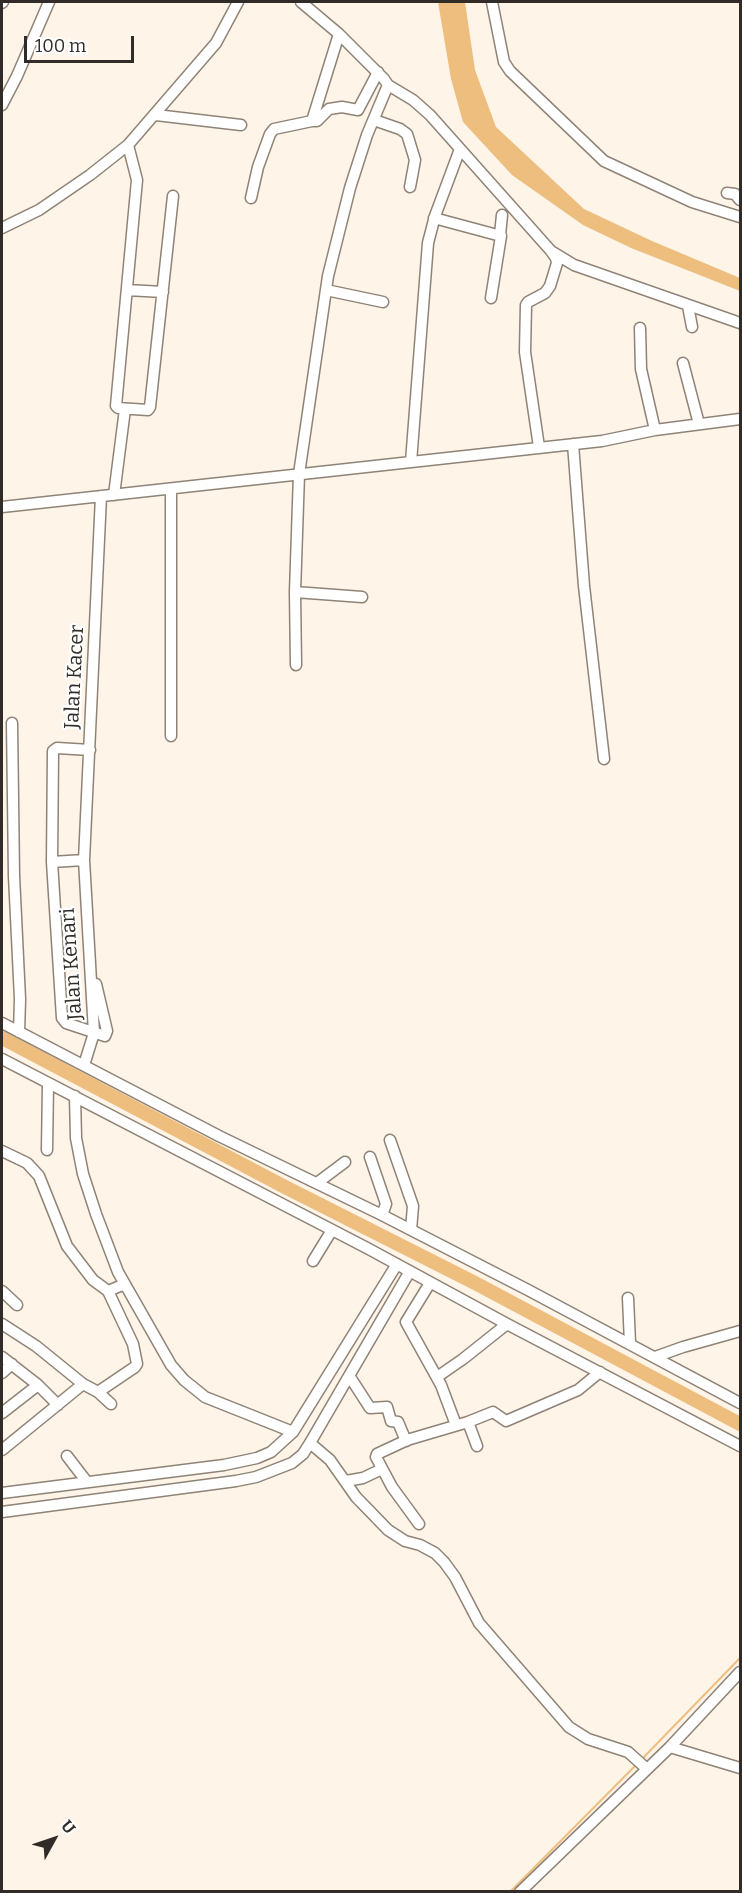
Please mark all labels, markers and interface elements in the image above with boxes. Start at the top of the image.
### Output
scale bar [27,24,136,62]
text: 100 m [35,35,86,57]
street label: Jalan Kacer [60,624,90,730]
street label: Jalan Kenari [56,907,88,1021]
north arrow [24,1809,84,1869]
text: U [57,1816,79,1838]

